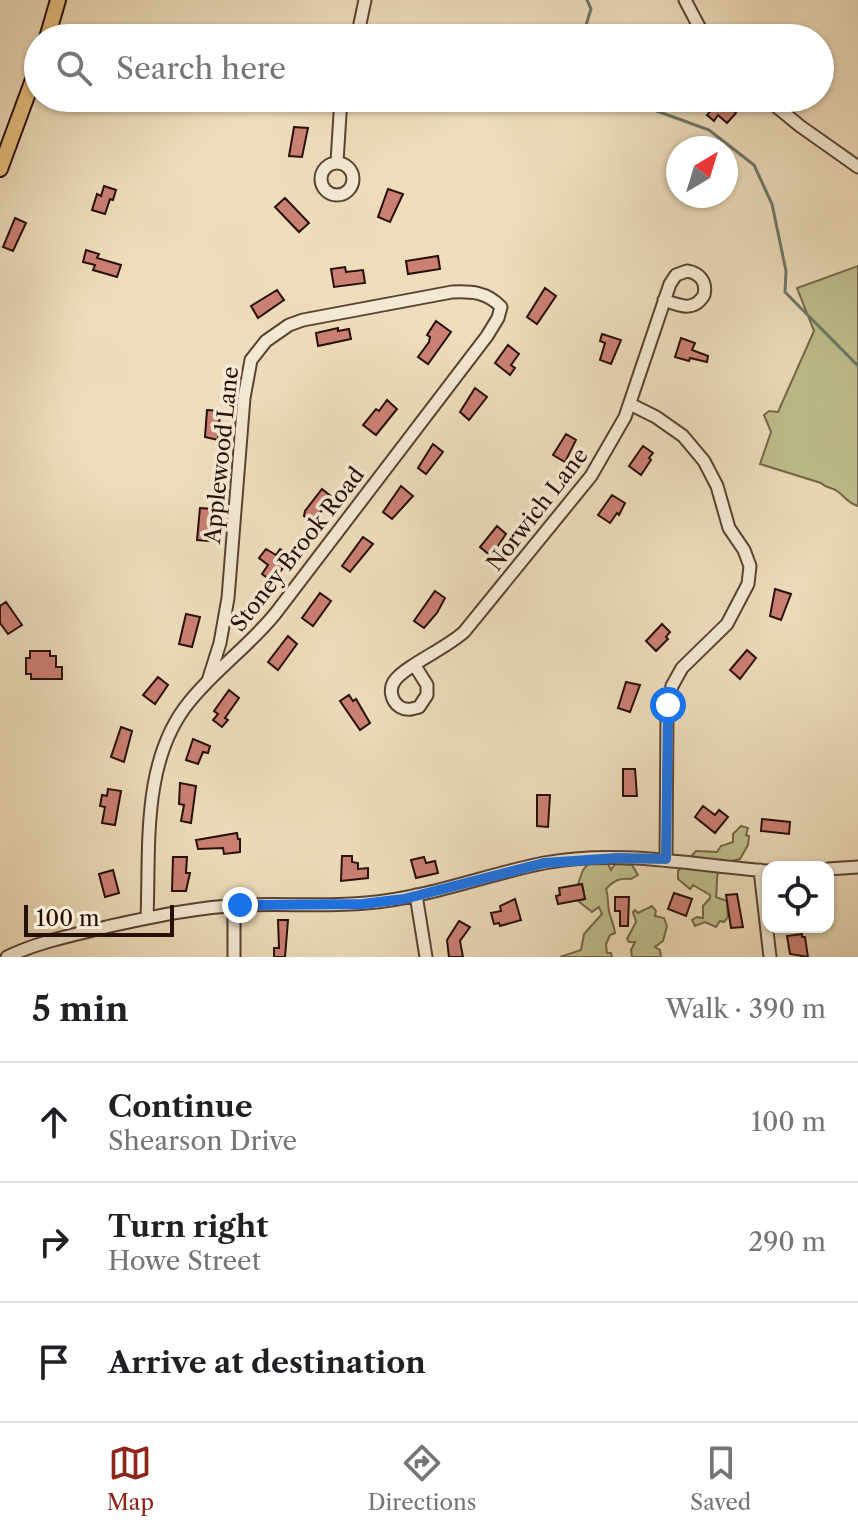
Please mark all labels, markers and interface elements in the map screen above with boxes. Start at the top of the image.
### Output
search box [24,24,834,112]
icon: search [52,46,96,90]
text: Search here [116,50,286,87]
north arrow [666,136,738,208]
street label: Applewood Lane [199,365,244,546]
street label: Norwich Lane [481,442,594,576]
street label: Stoney Brook Road [225,462,370,637]
route start [650,687,686,723]
map controls [762,861,834,933]
button: locate [762,861,834,933]
route end [222,887,258,923]
scale bar [24,901,174,937]
text: 100 m [36,905,99,932]
text: 5 min [32,988,129,1030]
text: Walk · 390 m [666,993,826,1025]
text: Continue [108,1088,253,1125]
icon: ahead [32,1100,76,1144]
text: 100 m [751,1106,826,1138]
text: Shearson Drive [108,1125,297,1157]
text: Turn right [108,1208,268,1245]
icon: right [32,1220,76,1264]
text: 290 m [748,1226,826,1258]
text: Howe Street [108,1245,261,1277]
icon: arrive [32,1340,76,1384]
text: Arrive at destination [108,1344,426,1381]
tab: Map [107,1441,154,1516]
tab: Directions [368,1441,476,1516]
tab: Saved [690,1441,751,1516]

